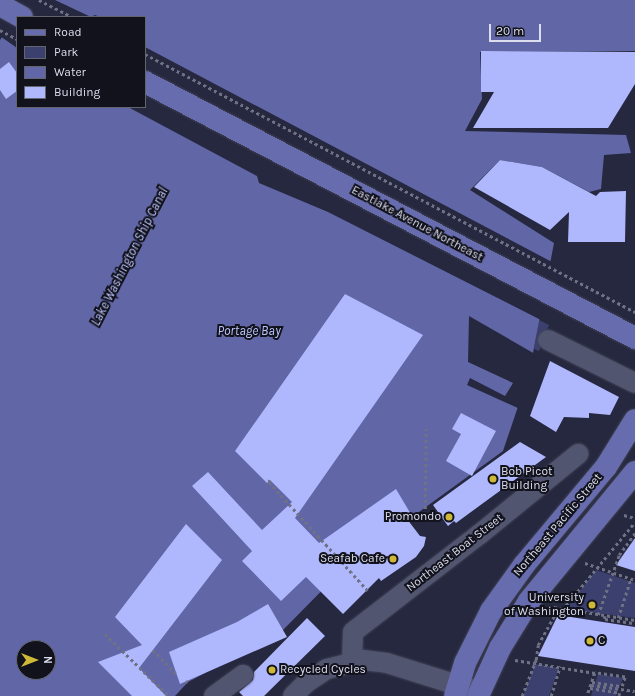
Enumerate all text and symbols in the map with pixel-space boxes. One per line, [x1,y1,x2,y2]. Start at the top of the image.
legend [16,16,146,108]
scale bar [491,16,543,42]
text: 20 m [496,24,524,38]
text: Road [54,25,82,39]
text: Park [54,45,78,59]
text: Water [54,65,86,79]
text: Building [54,85,100,99]
street label: Eastlake Avenue Northeast [349,183,485,265]
water label: Lake Washington Ship Canal [88,185,172,329]
water label: Portage Bay [217,323,281,339]
place label: Bob Picot Building [501,465,552,493]
street label: Northeast Pacific Street [511,471,605,579]
marker: Bob Picot Building [488,474,498,484]
place label: Promondo [385,510,441,524]
street label: Northeast Boat Street [404,511,506,595]
marker: Promondo [444,512,454,522]
place label: Seafab Cafe [320,552,385,566]
marker: Seafab Cafe [388,554,398,564]
place label: University of Washington [504,591,584,619]
marker: University of Washington [587,600,597,610]
place label: C [598,634,605,648]
marker: C [585,636,595,646]
north arrow [16,640,56,680]
text: N [41,656,54,664]
place label: Recycled Cycles [280,663,366,677]
marker: Recycled Cycles [267,665,277,675]

